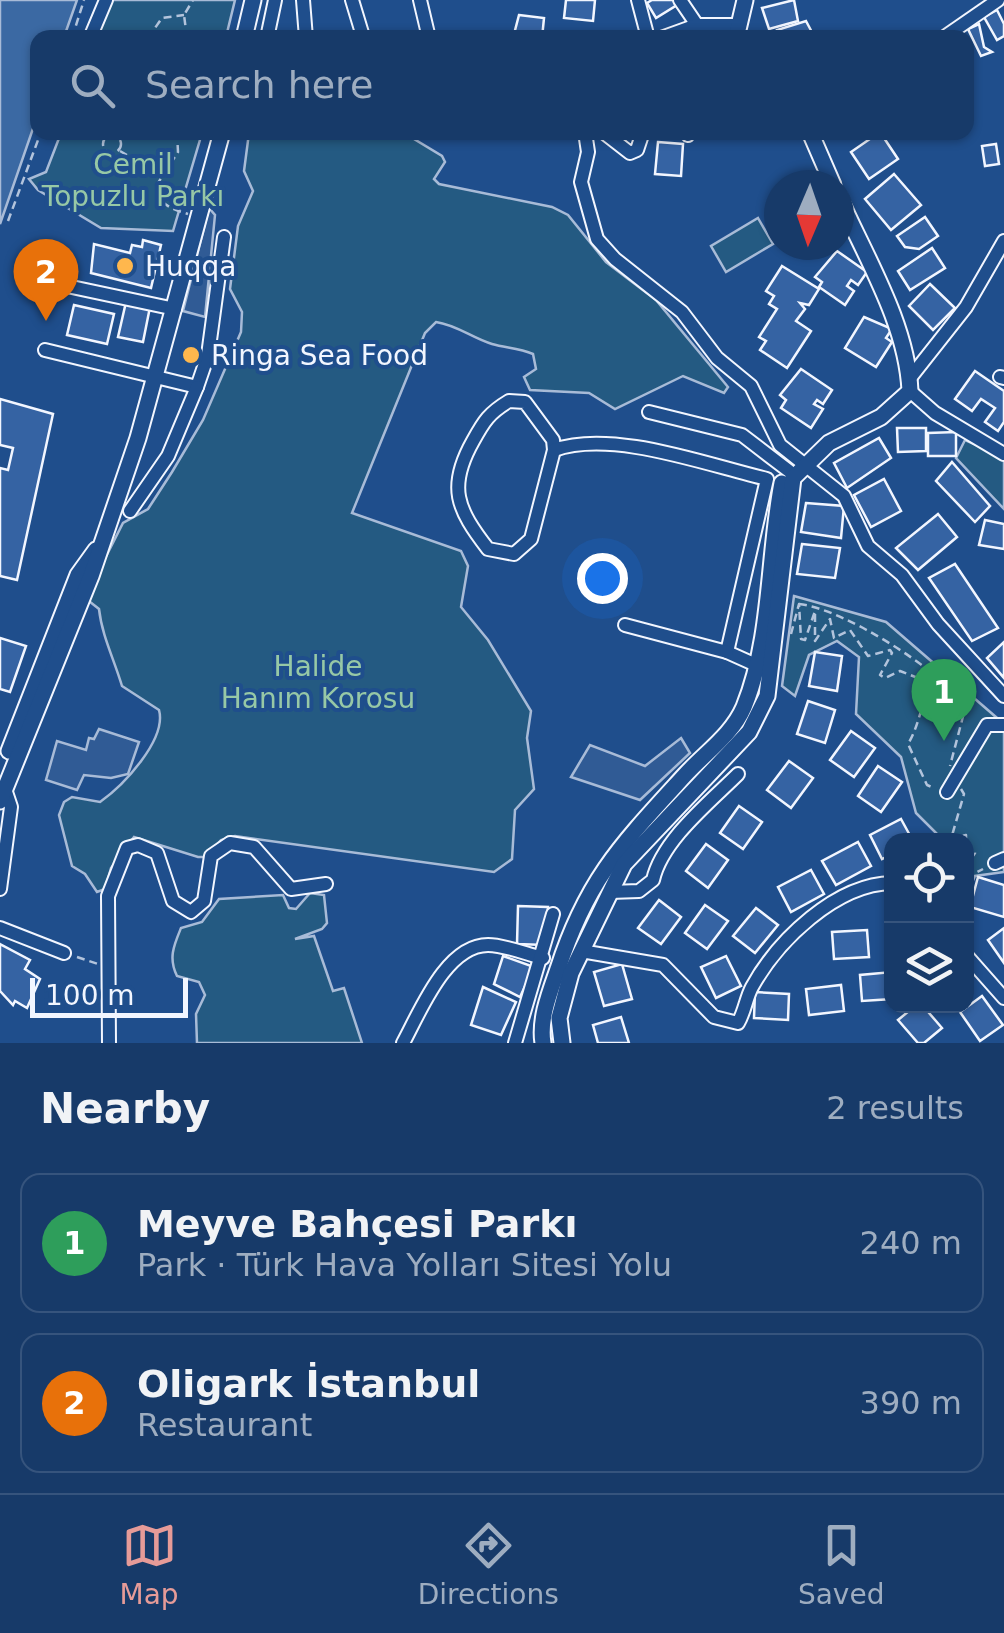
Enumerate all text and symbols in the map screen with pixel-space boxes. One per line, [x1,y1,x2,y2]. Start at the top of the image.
search box [30,30,974,140]
icon: search [65,58,120,113]
text: Search here [145,63,373,107]
park label: Cemil Topuzlu Parkı [41,148,224,213]
north arrow [764,170,854,260]
pin: 2 [13,238,78,321]
place label: Huqqa [145,250,237,283]
marker: Huqqa [114,255,136,277]
place label: Ringa Sea Food [211,339,428,372]
marker: Ringa Sea Food [180,344,202,366]
your location [577,553,628,604]
park label: Halide Hanım Korosu [221,650,415,715]
pin: 1 [912,658,976,741]
map controls [884,833,974,1013]
button: locate [884,833,974,923]
button: layers [884,923,974,1013]
scale bar [30,973,188,1018]
text: 100 m [45,979,135,1012]
text: Nearby [40,1084,210,1133]
text: 2 results [826,1089,964,1127]
text: Meyve Bahçesi Parkı [137,1202,577,1246]
text: 1 [63,1224,86,1262]
text: 240 m [860,1224,962,1262]
text: Park · Türk Hava Yolları Sitesi Yolu [137,1246,672,1284]
text: Oligark İstanbul [137,1362,480,1406]
text: 2 [63,1384,86,1422]
text: 390 m [860,1384,962,1422]
text: Restaurant [137,1406,312,1444]
tab: Map [120,1518,179,1611]
tab: Directions [418,1518,559,1611]
tab: Saved [798,1518,884,1611]

